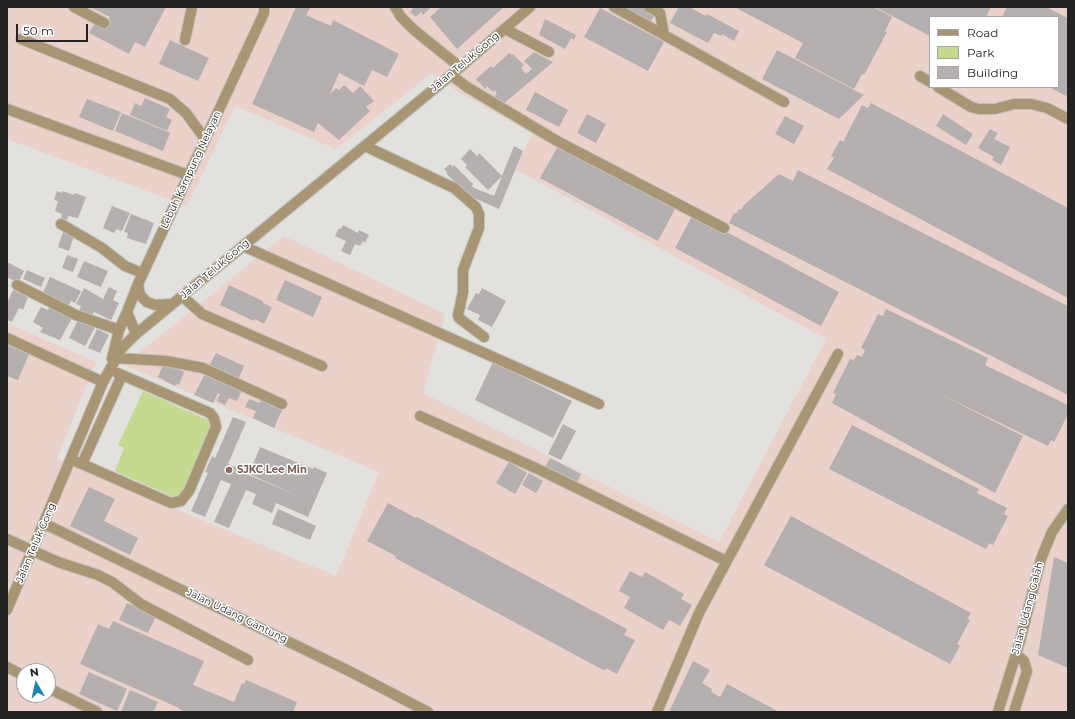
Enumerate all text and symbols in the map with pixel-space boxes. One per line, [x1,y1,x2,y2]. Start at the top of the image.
scale bar [18,16,90,42]
legend [929,16,1059,88]
text: 50 m [23,23,54,38]
text: Road [967,25,998,40]
street label: Jalan Teluk Gong [428,30,502,94]
text: Park [967,45,994,60]
text: Building [967,65,1018,80]
street label: Lebuh Kampung Nelayan [158,109,224,231]
street label: Jalan Teluk Gong [178,237,252,301]
place label: SJKC Lee Min [237,464,307,476]
marker: SJKC Lee Min [224,465,234,475]
street label: Jalan Teluk Gong [14,501,58,585]
street label: Jalan Udang Galah [1010,561,1046,655]
street label: Jalan Udang Gantung [185,586,289,646]
north arrow [16,663,56,703]
text: N [29,665,40,680]

